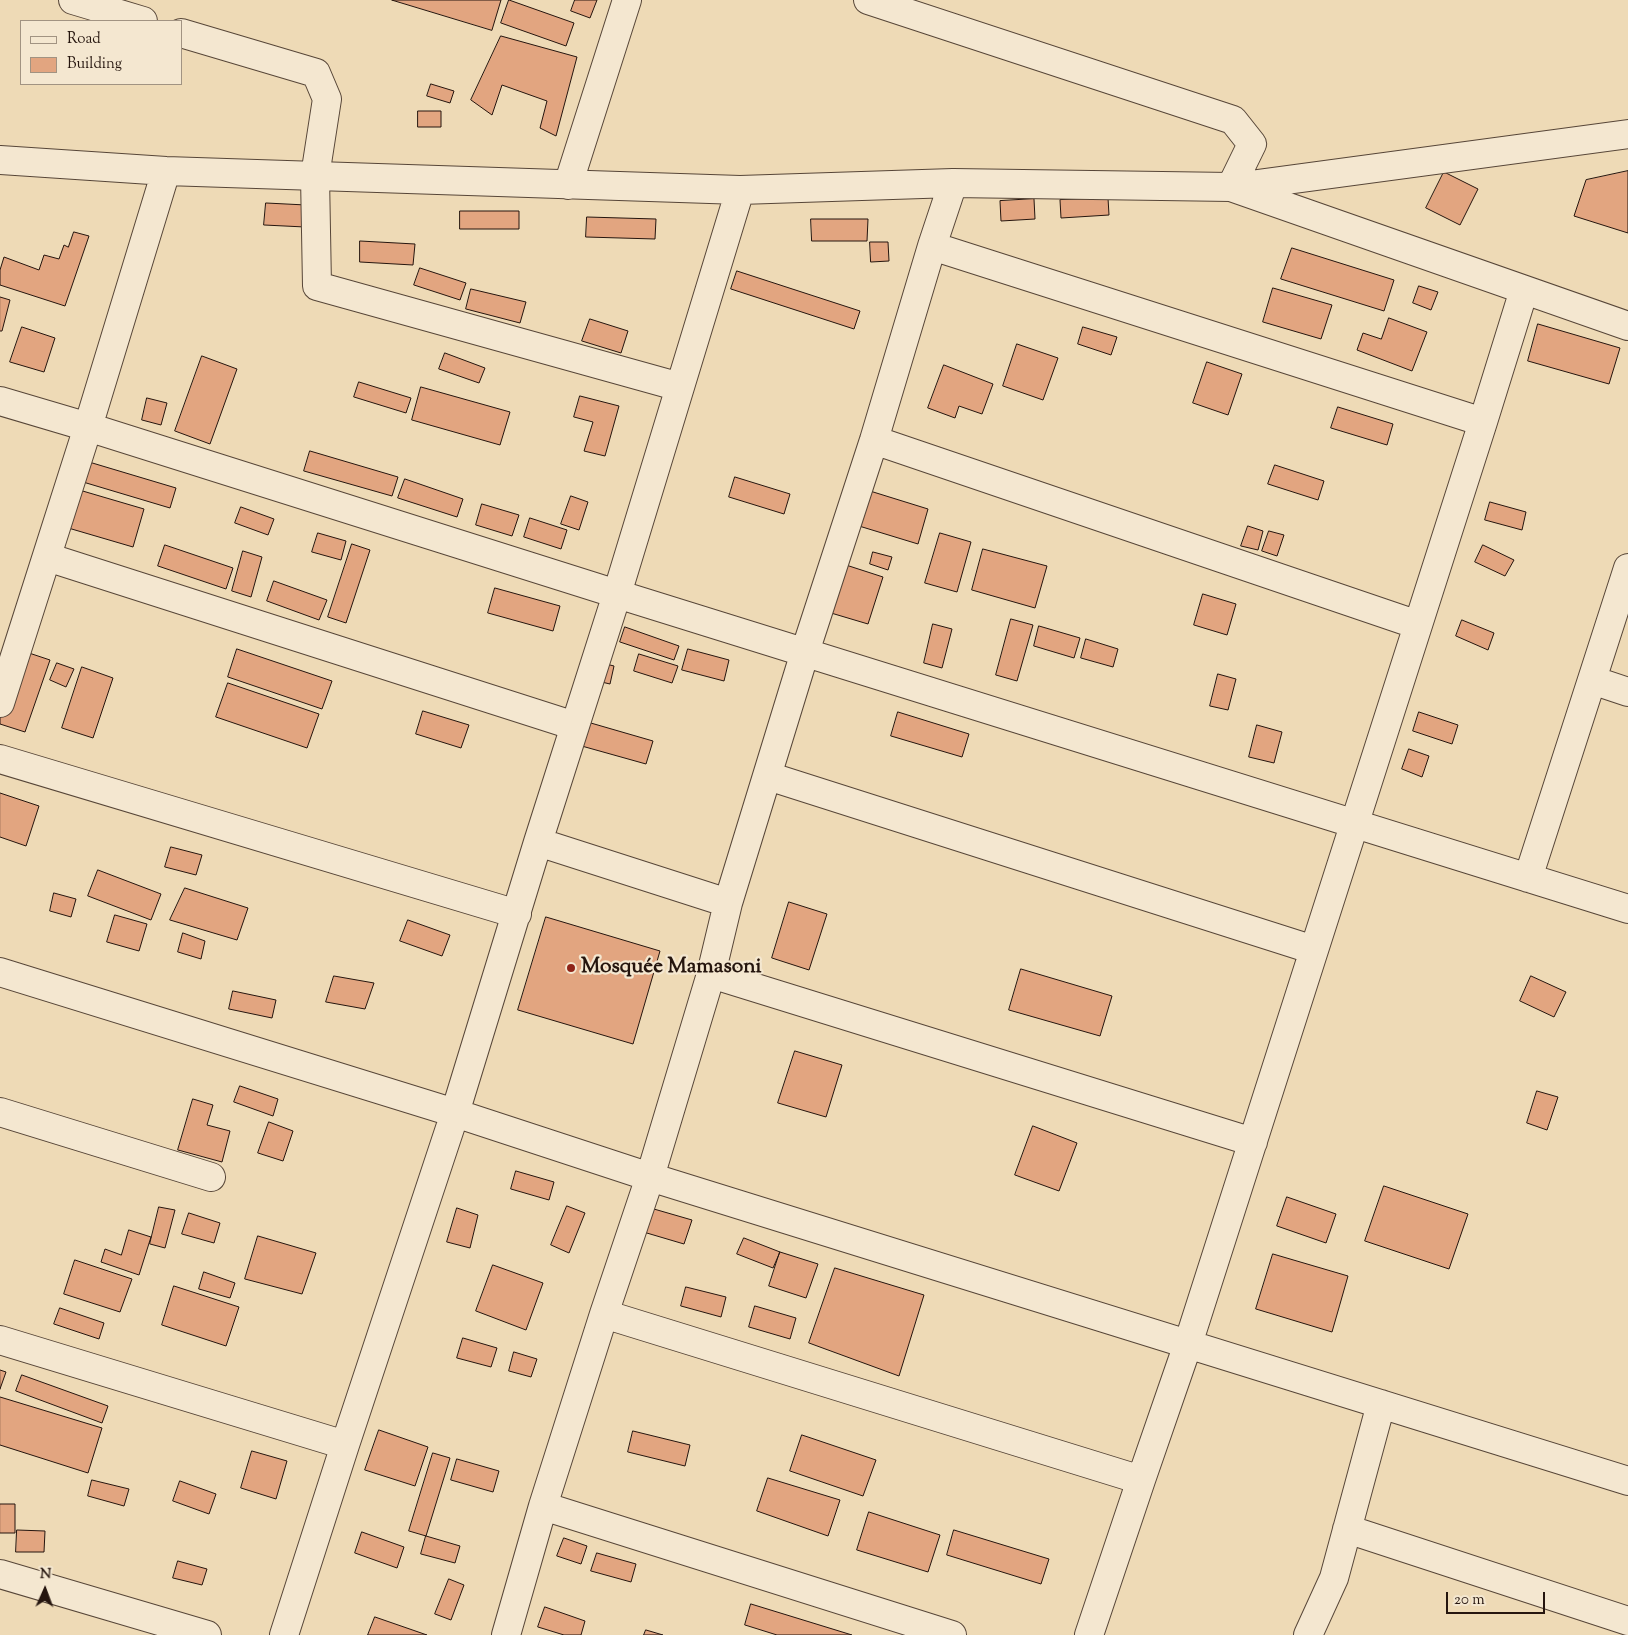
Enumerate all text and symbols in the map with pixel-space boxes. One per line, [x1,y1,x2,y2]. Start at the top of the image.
legend [20,20,182,85]
text: Road [67,29,101,50]
text: Building [67,54,122,75]
place label: Mosquée Mamasoni [581,955,762,981]
marker: Mosquée Mamasoni [565,962,577,974]
north arrow [20,1565,70,1615]
text: N [40,1565,51,1585]
scale bar [1448,1582,1547,1614]
text: 20 m [1454,1590,1485,1611]

